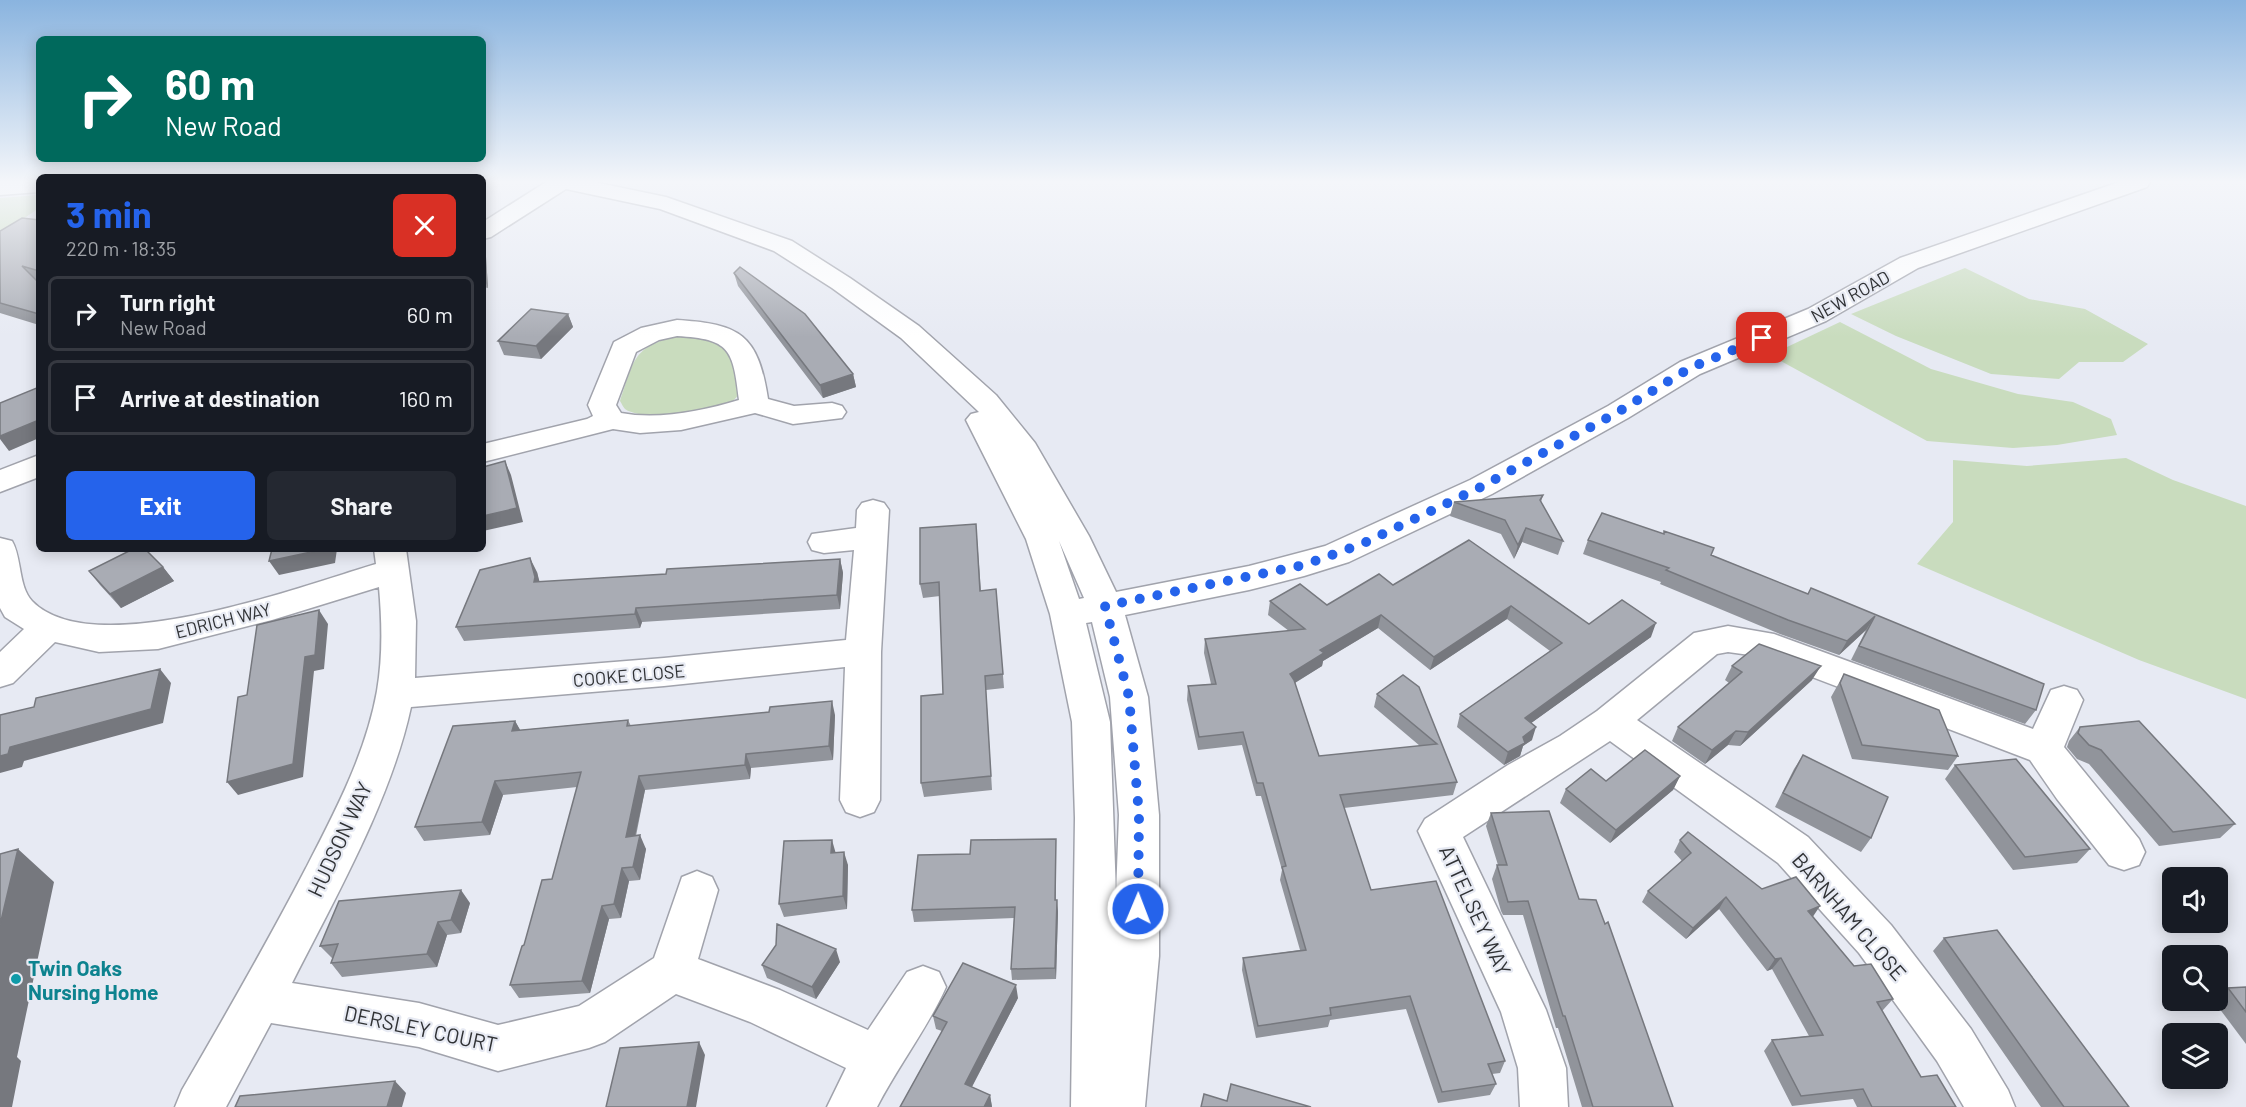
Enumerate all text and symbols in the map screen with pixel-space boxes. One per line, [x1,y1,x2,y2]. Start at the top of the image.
text: 60 m [165,58,255,108]
icon: right [66,60,144,138]
text: New Road [165,109,282,141]
text: 3 min [66,192,152,235]
button: close [393,194,456,257]
text: 220 m · 18:35 [66,236,176,260]
street label: NEW ROAD [1807,265,1893,327]
text: Turn right [120,289,215,315]
icon: right [69,297,102,330]
text: 60 m [407,301,453,327]
pin [1736,312,1787,363]
text: New Road [120,315,207,339]
icon: arrive [1745,321,1778,354]
icon: arrive [69,381,102,414]
text: Arrive at destination [120,385,319,411]
text: 160 m [399,385,453,411]
button: Exit [66,471,255,540]
button: Share [267,471,456,540]
street label: EDRICH WAY [173,597,273,643]
street label: COOKE CLOSE [572,659,686,691]
street label: HUDSON WAY [302,778,376,900]
street label: ATTELSEY WAY [1435,841,1517,979]
street label: BARNHAM CLOSE [1788,847,1912,985]
map controls [2162,867,2228,1089]
button: sound [2162,867,2228,933]
position arrow [1106,877,1170,941]
button: search [2162,945,2228,1011]
place label: Twin Oaks Nursing Home [28,955,158,1004]
marker: Twin Oaks Nursing Home [9,972,23,986]
street label: DERSLEY COURT [342,1000,500,1056]
button: layers [2162,1023,2228,1089]

